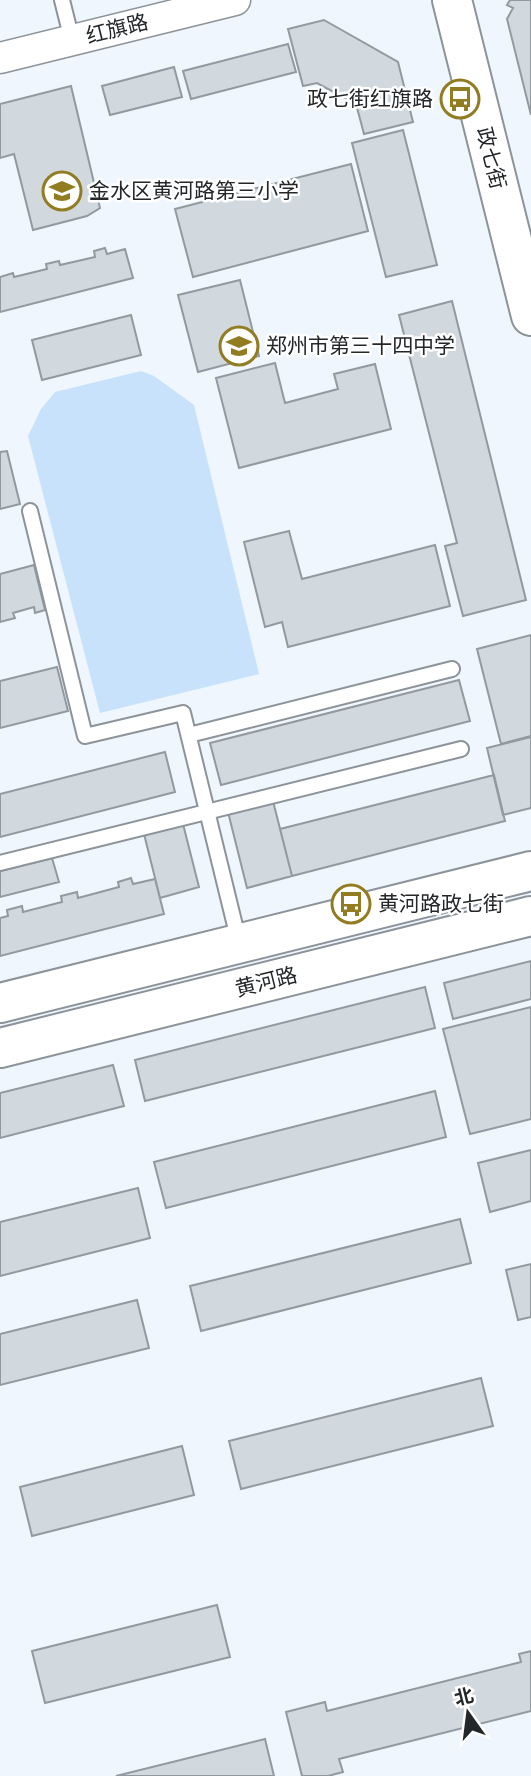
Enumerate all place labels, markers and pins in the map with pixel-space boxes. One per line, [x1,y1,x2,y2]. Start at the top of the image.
bus stop icon: 政七街红旗路 [439,78,481,120]
place label: 政七街红旗路 [307,86,433,111]
school or university icon: 金水区黄河路第三小学 [41,170,83,212]
place label: 金水区黄河路第三小学 [89,178,299,203]
school or university icon: 郑州市第三十四中学 [218,325,260,367]
place label: 郑州市第三十四中学 [266,333,455,358]
bus stop icon: 黄河路政七街 [330,883,372,925]
place label: 黄河路政七街 [378,891,504,916]

